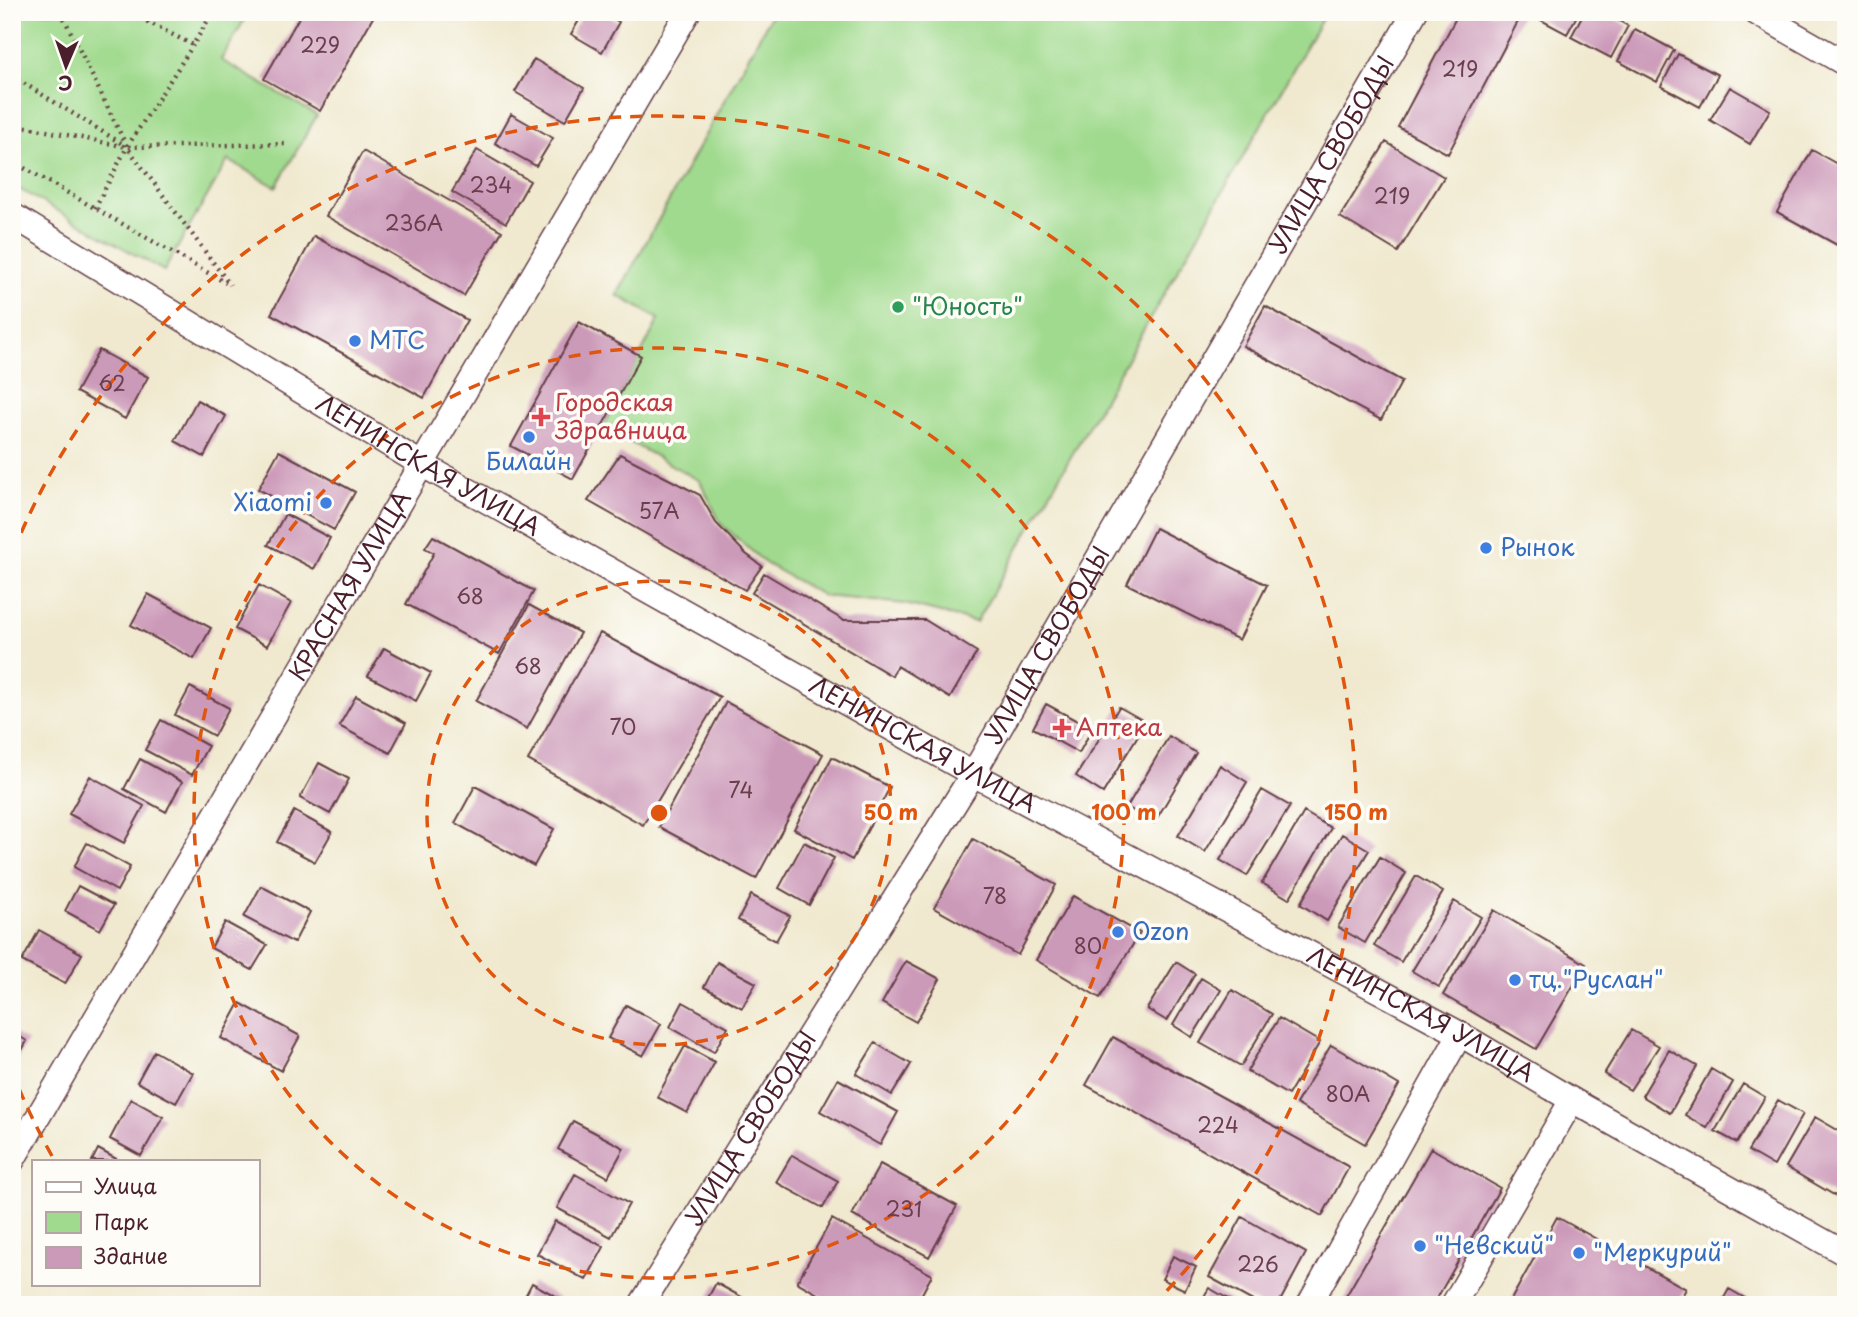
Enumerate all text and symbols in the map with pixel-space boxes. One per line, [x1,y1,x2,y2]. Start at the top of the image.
house number: 229 [300,28,340,60]
north arrow [32,32,102,102]
street label: УЛИЦА СВОБОДЫ [1259,48,1402,259]
house number: 219 [1442,52,1478,84]
text: С [58,70,73,98]
house number: 234 [470,168,512,200]
house number: 219 [1374,179,1410,211]
house number: 236А [385,206,443,238]
place label: "Юность" [912,287,1023,323]
marker: "Юность" [890,299,906,315]
place label: МТС [369,321,425,357]
marker: МТС [347,333,363,349]
house number: 62 [98,366,126,398]
place label: Городская Здравница [554,383,687,447]
street label: ЛЕНИНСКАЯ УЛИЦА [310,384,548,544]
marker: Городская Здравница [533,409,549,425]
marker: Билайн [521,429,537,445]
place label: Билайн [486,442,572,478]
place label: Xiaomi [233,483,312,519]
street label: КРАСНАЯ УЛИЦА [278,483,419,687]
house number: 57А [638,494,680,526]
marker: Xiaomi [318,495,334,511]
place label: Рынок [1500,528,1575,564]
street label: УЛИЦА СВОБОДЫ [974,539,1118,750]
marker: Рынок [1478,540,1494,556]
house number: 68 [456,579,484,611]
house number: 68 [514,649,542,681]
street label: ЛЕНИНСКАЯ УЛИЦА [804,666,1044,821]
place label: Аптека [1076,708,1162,744]
house number: 70 [610,710,636,742]
marker: Аптека [1054,720,1070,736]
house number: 74 [729,773,753,805]
text: 50 m [864,795,918,827]
text: 100 m [1091,795,1157,827]
text: 150 m [1324,795,1388,827]
centre of rings [647,801,671,825]
house number: 78 [983,879,1007,911]
place label: Ozon [1132,912,1189,948]
marker: Ozon [1110,924,1126,940]
house number: 80 [1074,929,1102,961]
street label: ЛЕНИНСКАЯ УЛИЦА [1301,936,1542,1090]
place label: тц."Руслан" [1529,960,1664,996]
marker: тц."Руслан" [1507,972,1523,988]
street label: УЛИЦА СВОБОДЫ [675,1023,824,1232]
house number: 80А [1326,1077,1370,1109]
house number: 224 [1197,1108,1239,1140]
legend [32,1160,259,1286]
text: Улица [94,1169,157,1201]
house number: 231 [886,1192,922,1224]
text: Парк [94,1205,149,1237]
place label: "Невский" [1434,1226,1554,1262]
place label: "Меркурий" [1593,1233,1732,1269]
marker: "Невский" [1412,1238,1428,1254]
text: Здание [94,1239,168,1271]
marker: "Меркурий" [1571,1245,1587,1261]
house number: 226 [1237,1247,1279,1279]

